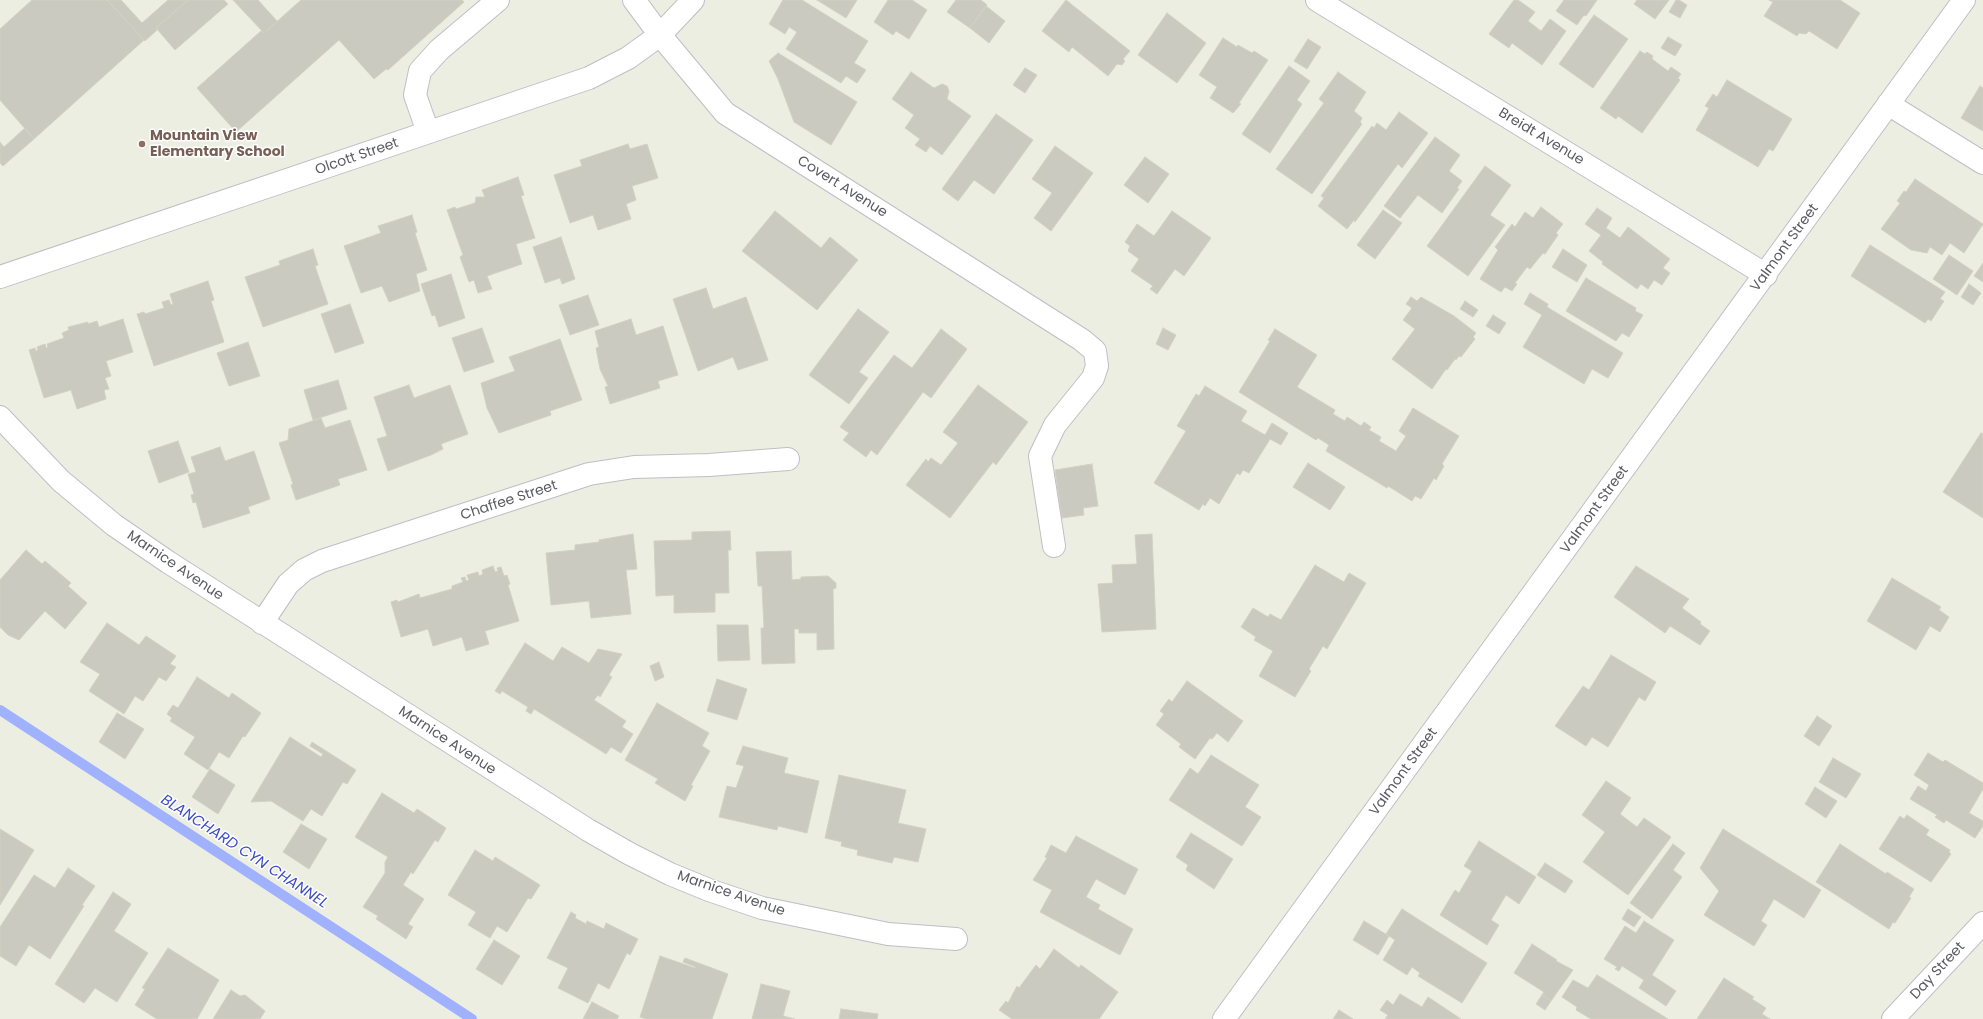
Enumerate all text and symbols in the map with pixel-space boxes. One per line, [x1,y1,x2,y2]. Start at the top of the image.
street label: Breidt Avenue [1495,105,1587,169]
place label: Mountain View Elementary School [150,128,285,160]
street label: Olcott Street [313,135,401,179]
marker: Mountain View Elementary School [137,139,147,149]
street label: Covert Avenue [794,153,890,221]
street label: Valmont Street [1747,201,1823,295]
street label: Valmont Street [1557,463,1633,557]
street label: Chaffee Street [459,477,559,525]
street label: Marnice Avenue [124,528,226,604]
street label: Marnice Avenue [395,703,499,779]
street label: Valmont Street [1366,725,1442,819]
water label: BLANCHARD CYN CHANNEL [157,791,331,913]
street label: Marnice Avenue [675,868,787,920]
street label: Day Street [1907,939,1969,1003]

